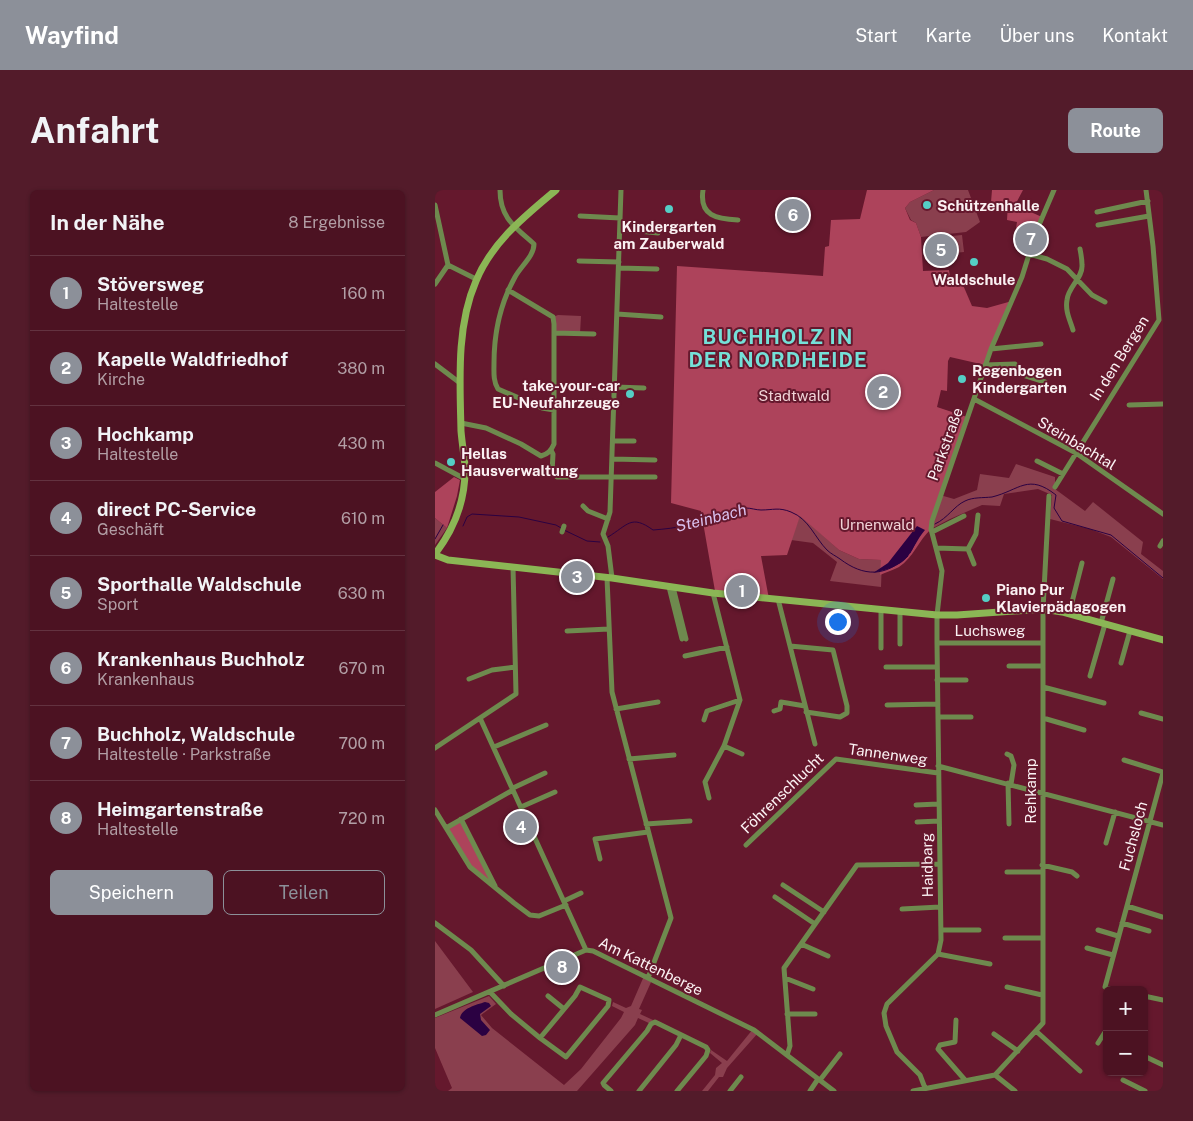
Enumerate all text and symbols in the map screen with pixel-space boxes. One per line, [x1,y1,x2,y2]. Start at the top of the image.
text: Wayfind [25,21,119,49]
text: Start [855,25,898,46]
text: Karte [926,25,971,46]
text: Über uns [999,25,1074,46]
text: Kontakt [1102,25,1168,46]
button: Route [1068,108,1163,153]
text: Anfahrt [30,110,160,151]
pin: 6 [777,196,809,234]
place label: Schützenhalle [937,197,1040,214]
marker: Schützenhalle [921,199,933,211]
marker: Kindergarten am Zauberwald [663,203,675,215]
text: In der Nähe [50,210,165,235]
text: 8 Ergebnisse [288,213,385,232]
place label: Kindergarten am Zauberwald [614,218,724,252]
pin: 7 [1015,220,1047,258]
pin: 5 [925,231,957,269]
marker: Waldschule [968,256,980,268]
place label: Waldschule [933,271,1015,288]
text: Stöversweg [97,273,204,295]
text: 1 [63,284,69,303]
text: 160 m [341,284,385,303]
text: Haltestelle [97,295,178,314]
street label: In den Bergen [1086,313,1152,403]
district label: BUCHHOLZ IN DER NORDHEIDE [688,325,868,372]
text: Kapelle Waldfriedhof [97,348,288,370]
text: 2 [61,359,71,378]
text: 380 m [337,359,385,378]
place label: Regenbogen Kindergarten [972,362,1067,396]
text: Kirche [97,370,145,389]
pin: 2 [867,373,899,411]
marker: Regenbogen Kindergarten [956,373,968,385]
place label: take-your-car EU-Neufahrzeuge [492,377,620,411]
park label: Stadtwald [758,387,830,404]
marker: take-your-car EU-Neufahrzeuge [624,388,636,400]
street label: Parkstraße [924,405,966,483]
street label: Steinbachtal [1035,413,1119,473]
text: Hochkamp [97,423,194,445]
text: 3 [61,434,71,453]
text: 430 m [337,434,385,453]
text: Haltestelle [97,445,178,464]
place label: Hellas Hausverwaltung [461,445,579,479]
marker: Hellas Hausverwaltung [445,456,457,468]
text: direct PC-Service [97,498,256,520]
water label: Steinbach [673,500,749,536]
text: 4 [61,509,71,528]
text: 610 m [341,509,385,528]
park label: Urnenwald [840,516,914,533]
text: Geschäft [97,520,164,539]
pin: 3 [561,558,593,596]
pin: 1 [726,572,758,610]
text: Sporthalle Waldschule [97,573,302,595]
place label: Piano Pur Klavierpädagogen [996,581,1126,615]
text: 5 [61,584,71,603]
text: 630 m [338,584,385,603]
marker: Piano Pur Klavierpädagogen [980,592,992,604]
text: Sport [97,595,139,614]
your location [825,609,851,635]
street label: Luchsweg [955,622,1025,639]
text: Krankenhaus Buchholz [97,648,304,670]
text: 6 [61,659,71,678]
text: 670 m [339,659,385,678]
text: Krankenhaus [97,670,194,689]
text: Buchholz, Waldschule [97,723,295,745]
text: 7 [61,734,71,753]
text: 700 m [339,734,385,753]
street label: Tannenweg [847,740,929,768]
text: Haltestelle · Parkstraße [97,745,271,764]
street label: Föhrenschlucht [737,749,827,837]
street label: Rehkamp [1022,758,1039,824]
text: Heimgartenstraße [97,798,263,820]
street label: Fuchsloch [1116,799,1150,873]
pin: 4 [505,808,537,846]
text: 8 [61,809,71,828]
text: 720 m [338,809,385,828]
text: Haltestelle [97,820,178,839]
street label: Haidbarg [918,833,936,897]
button: Speichern [50,870,213,915]
button: Teilen [223,870,385,915]
street label: Am Kattenberge [596,933,706,999]
pin: 8 [546,948,578,986]
map controls [1103,986,1148,1076]
button: + [1103,986,1148,1031]
button: − [1103,1031,1148,1076]

